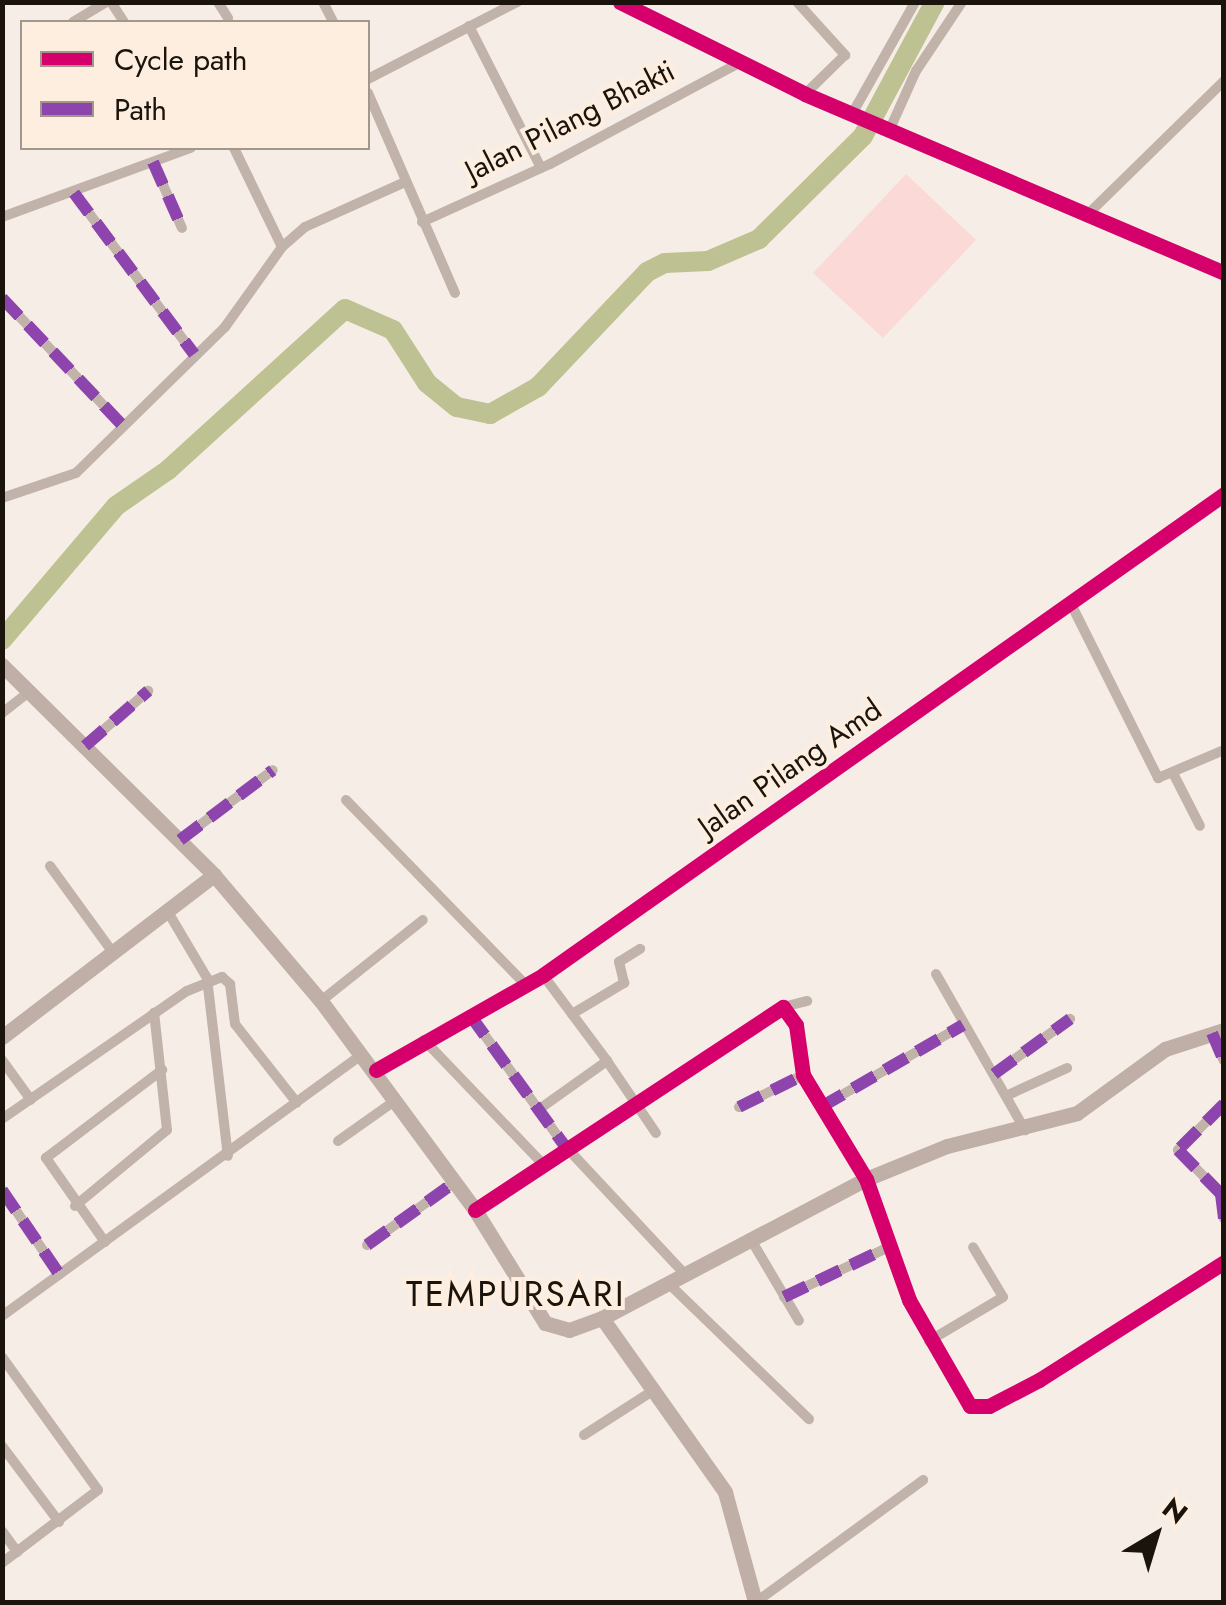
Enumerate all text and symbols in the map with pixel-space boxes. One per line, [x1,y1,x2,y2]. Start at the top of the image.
legend [20,20,370,150]
text: Cycle path [114,38,247,81]
street label: Jalan Pilang Bhakti [459,53,681,189]
text: Path [114,88,167,131]
street label: Jalan Pilang Amd [691,691,889,845]
district label: TEMPURSARI [406,1273,626,1315]
north arrow [1106,1485,1206,1585]
text: N [1153,1488,1196,1534]

